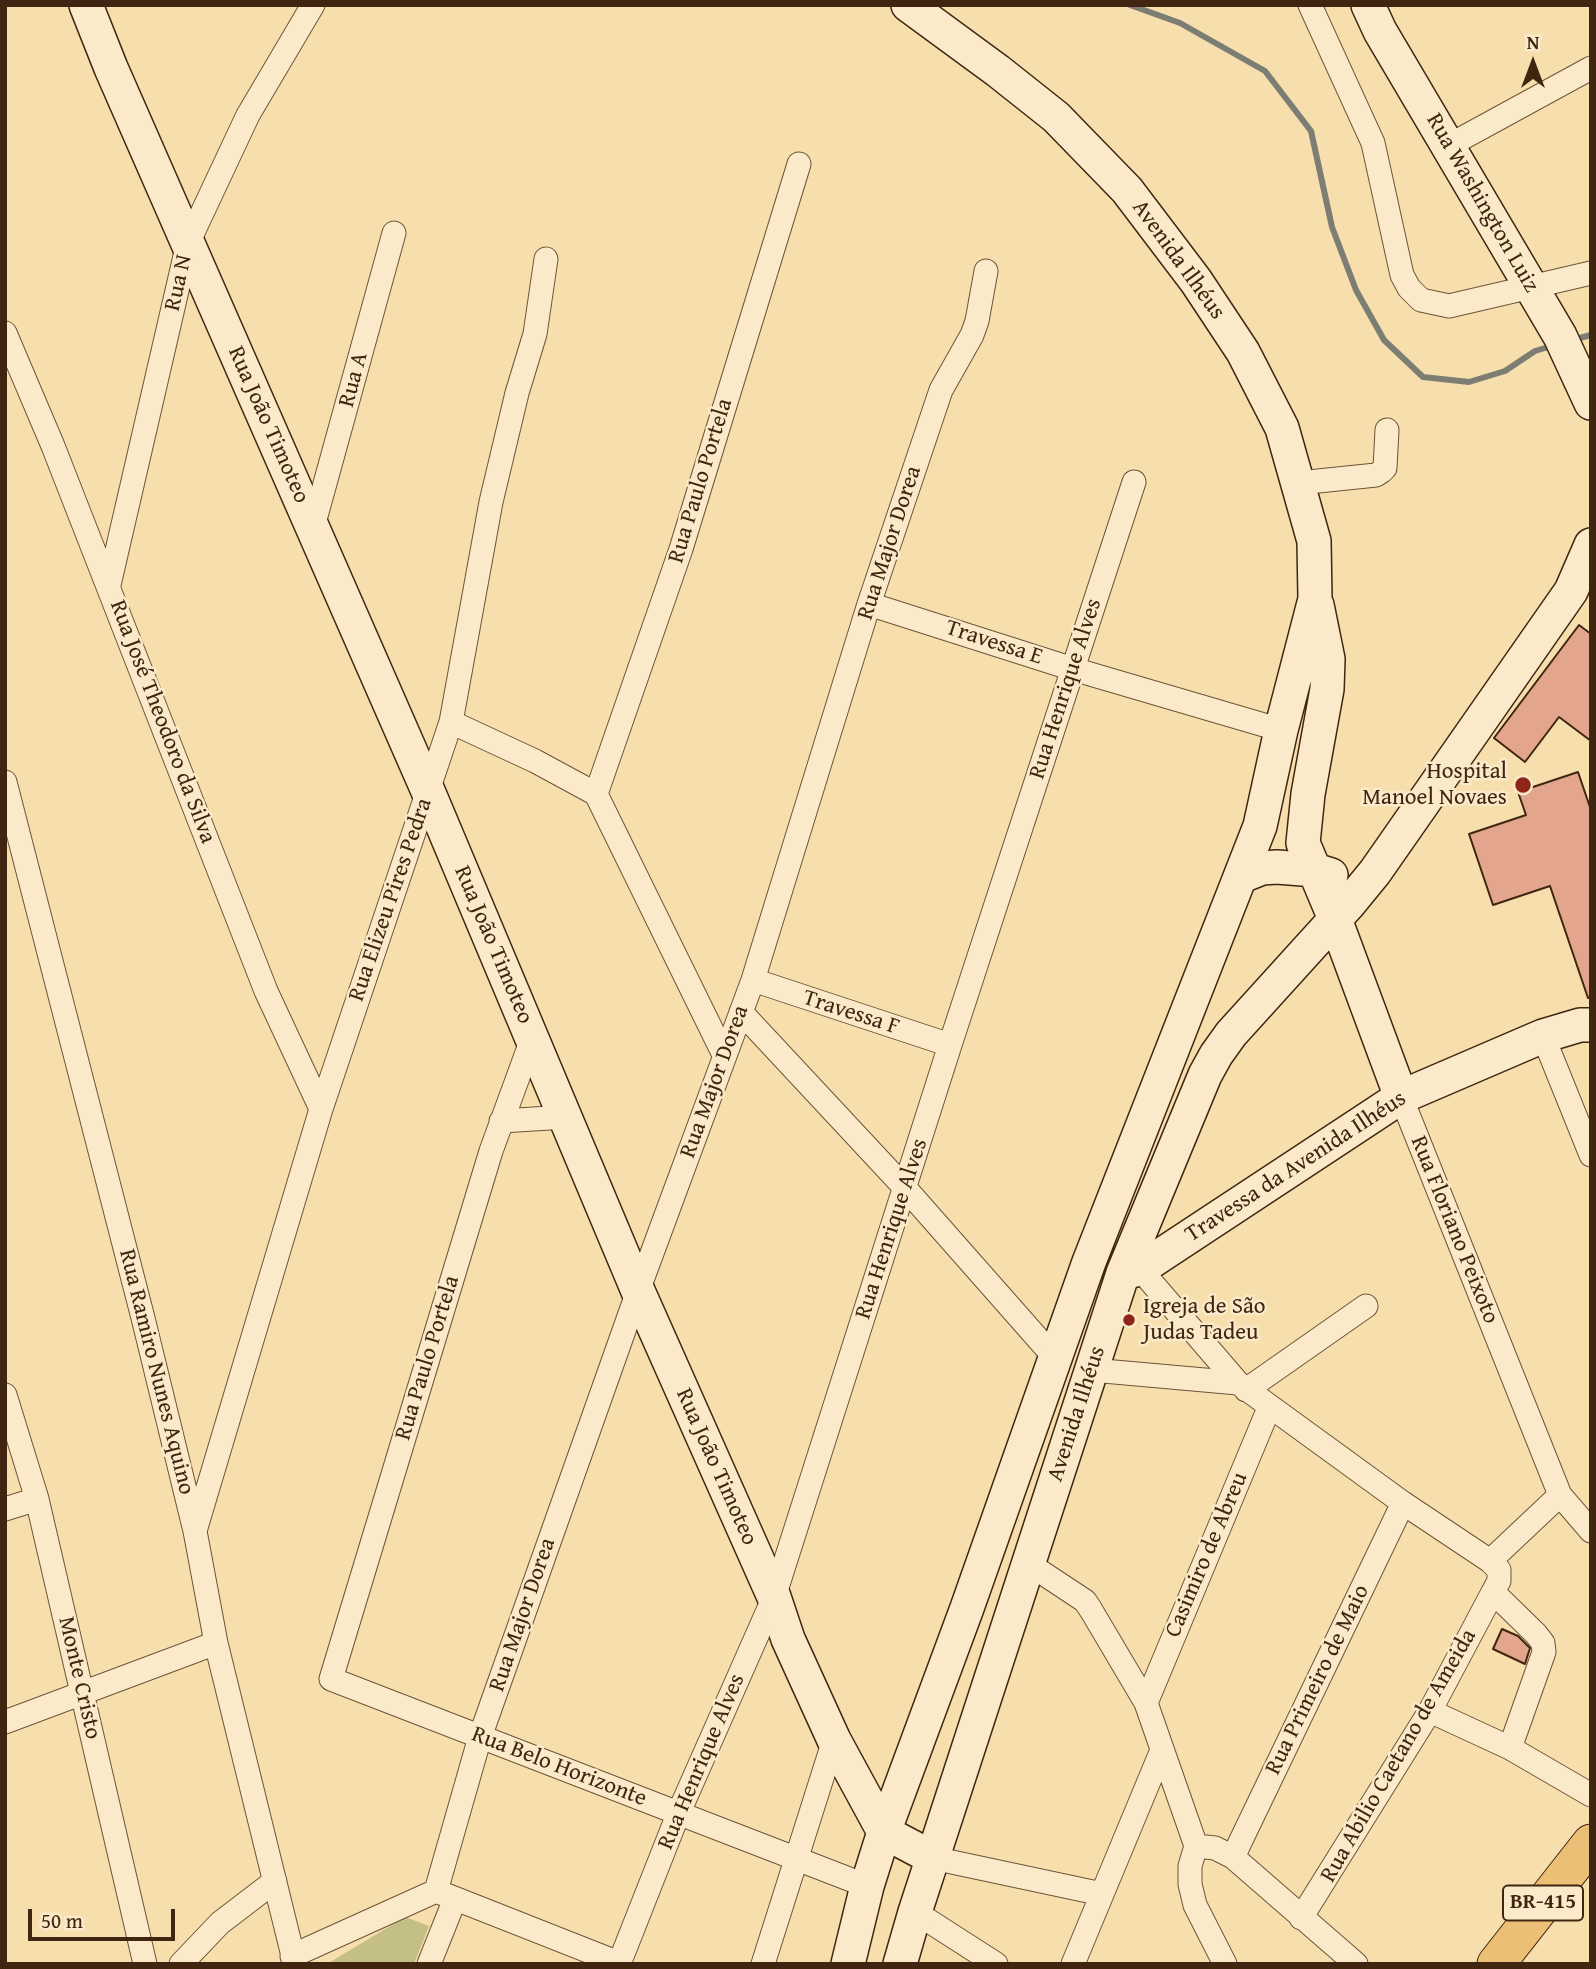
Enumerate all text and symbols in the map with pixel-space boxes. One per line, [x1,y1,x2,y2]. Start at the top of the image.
north arrow [1498,28,1568,98]
text: N [1527,28,1539,56]
street label: Rua Washington Luiz [1420,109,1544,297]
street label: Avenida Ilhéus [1125,195,1231,325]
street label: Rua N [159,252,199,314]
street label: Rua João Timoteo [221,342,315,508]
street label: Rua A [333,350,375,410]
street label: Rua Paulo Portela [663,395,739,567]
street label: Rua Major Dorea [852,463,928,623]
street label: Rua Henrique Alves [1024,595,1108,783]
street label: Rua José Theodoro da Silva [103,597,221,847]
street label: Travessa E [942,614,1046,672]
place label: Hospital Manoel Novaes [1362,758,1507,812]
marker: Hospital Manoel Novaes [1513,775,1533,795]
street label: Rua Elizeu Pires Pedra [343,795,439,1005]
street label: Rua João Timoteo [447,862,539,1028]
street label: Travessa F [799,984,903,1042]
street label: Rua Major Dorea [675,1002,755,1162]
street label: Travessa da Avenida Ilhéus [1180,1085,1412,1249]
street label: Rua Floriano Peixoto [1404,1132,1504,1328]
street label: Rua Henrique Alves [850,1135,934,1323]
street label: Rua Ramiro Nunes Aquino [112,1246,200,1498]
street label: Rua Paulo Portela [390,1272,466,1444]
place label: Igreja de São Judas Tadeu [1143,1293,1266,1347]
marker: Igreja de São Judas Tadeu [1121,1312,1137,1328]
street label: Avenida Ilhéus [1042,1343,1112,1485]
street label: Rua João Timoteo [669,1384,763,1550]
street label: Casimiro de Abreu [1160,1468,1254,1642]
street label: Rua Major Dorea [484,1535,562,1695]
street label: Rua Primeiro de Maio [1260,1581,1376,1779]
street label: Monte Cristo [52,1614,106,1742]
street label: Rua Abilio Caetano de Ameida [1315,1624,1483,1888]
street label: Rua Henrique Alves [653,1670,751,1854]
street label: Rua Belo Horizonte [468,1721,650,1813]
road number: BR-415 [1503,1885,1583,1920]
scale bar [32,1896,178,1940]
text: 50 m [41,1905,83,1936]

